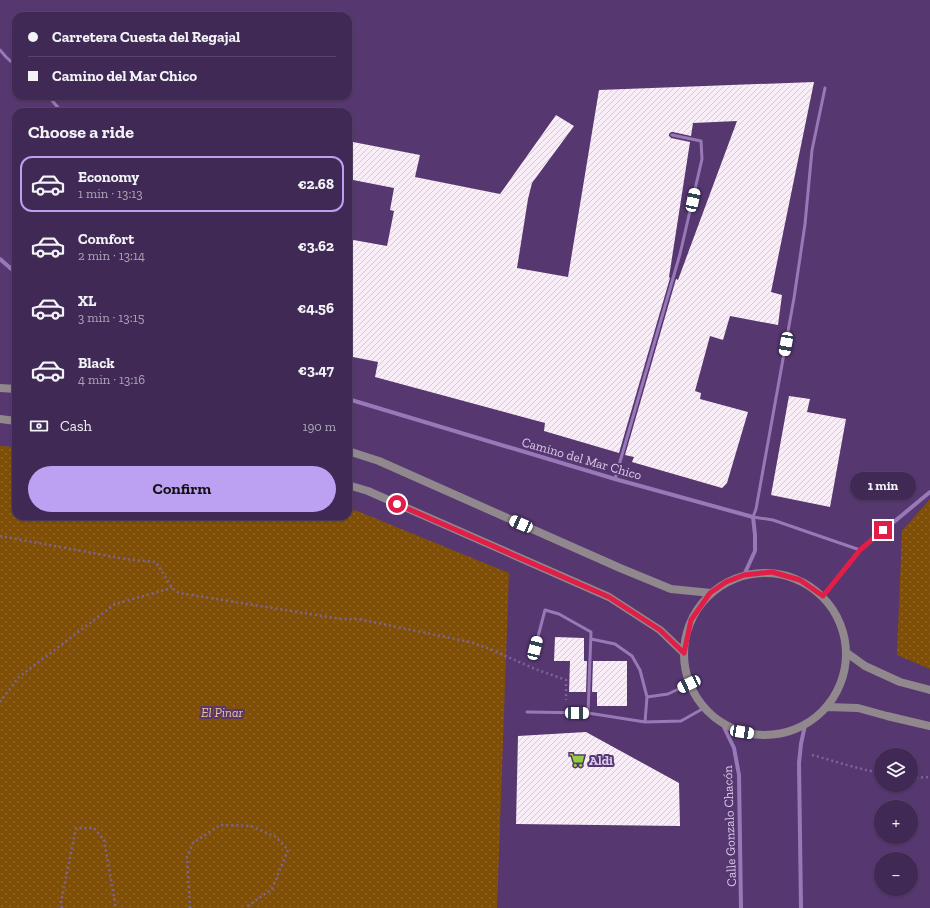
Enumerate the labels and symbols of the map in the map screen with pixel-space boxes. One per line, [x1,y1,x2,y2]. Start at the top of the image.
car [685,187,701,213]
car [778,331,794,357]
street label: Camino del Mar Chico [520,434,644,483]
callout: 1 min [850,472,916,500]
route start [388,495,406,513]
car [508,514,534,534]
route end [874,521,892,539]
car [526,635,544,661]
car [676,673,702,695]
park label: El Pinar [201,705,243,720]
car [565,707,589,719]
car [729,724,755,740]
supermarket icon: Aldi [568,751,586,769]
place label: Aldi [589,753,613,768]
street label: Calle Gonzalo Chacón [720,765,739,887]

